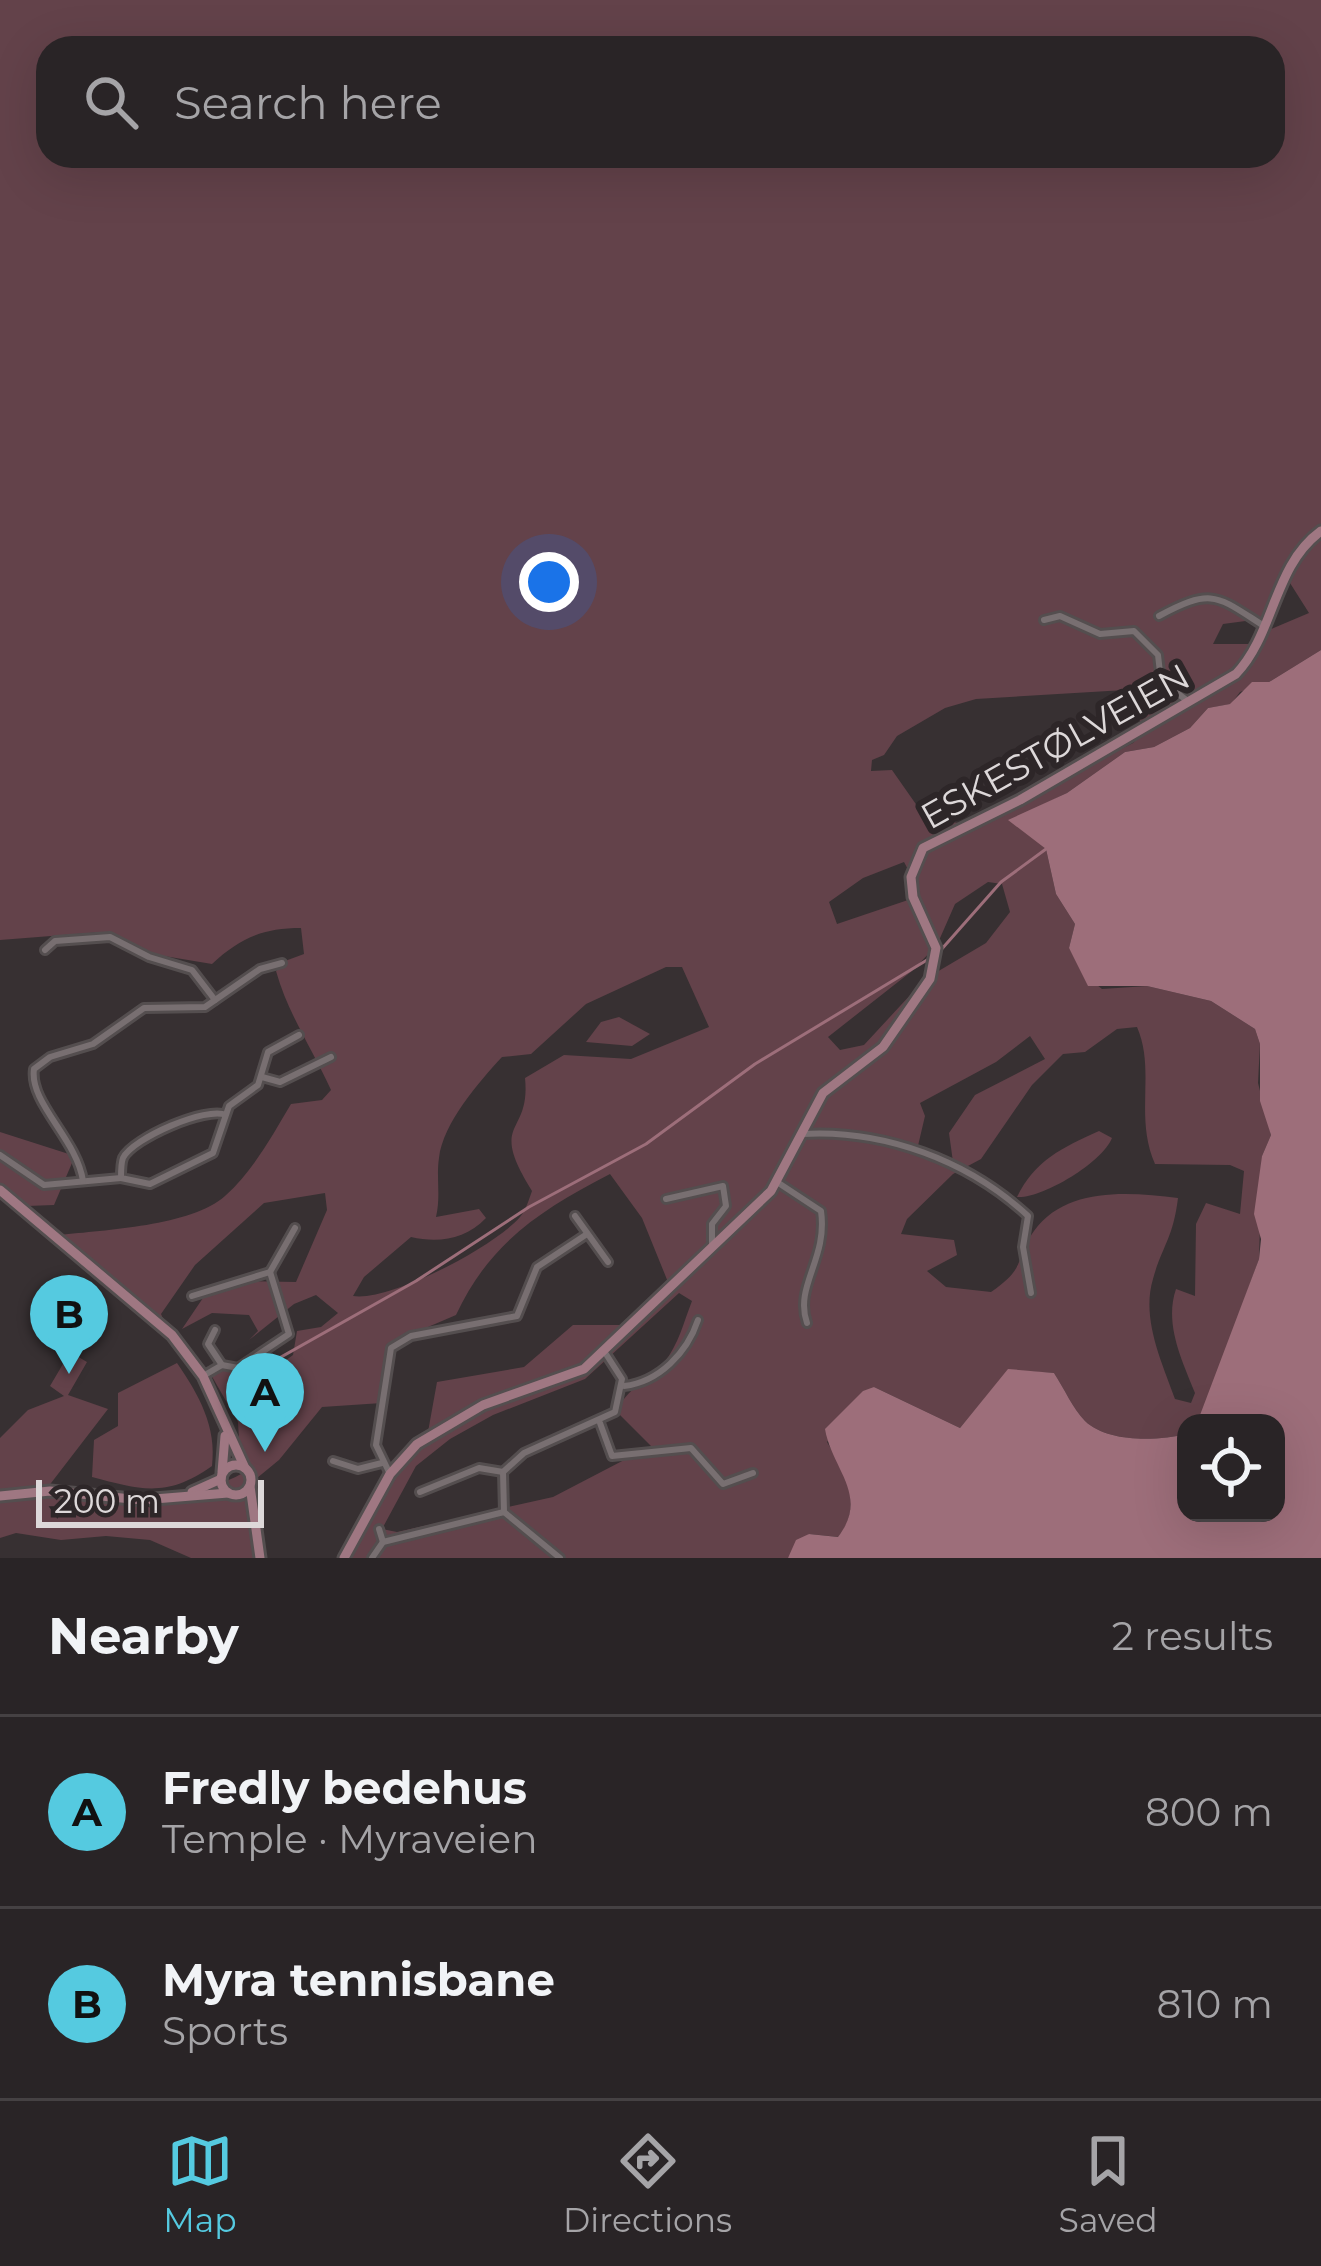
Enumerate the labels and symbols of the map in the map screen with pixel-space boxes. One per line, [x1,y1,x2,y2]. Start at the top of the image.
your location [519,552,579,612]
street label: ESKESTØLVEIEN [913,654,1197,838]
pin: B [30,1275,108,1374]
pin: A [226,1353,304,1452]
scale bar [36,1474,264,1527]

